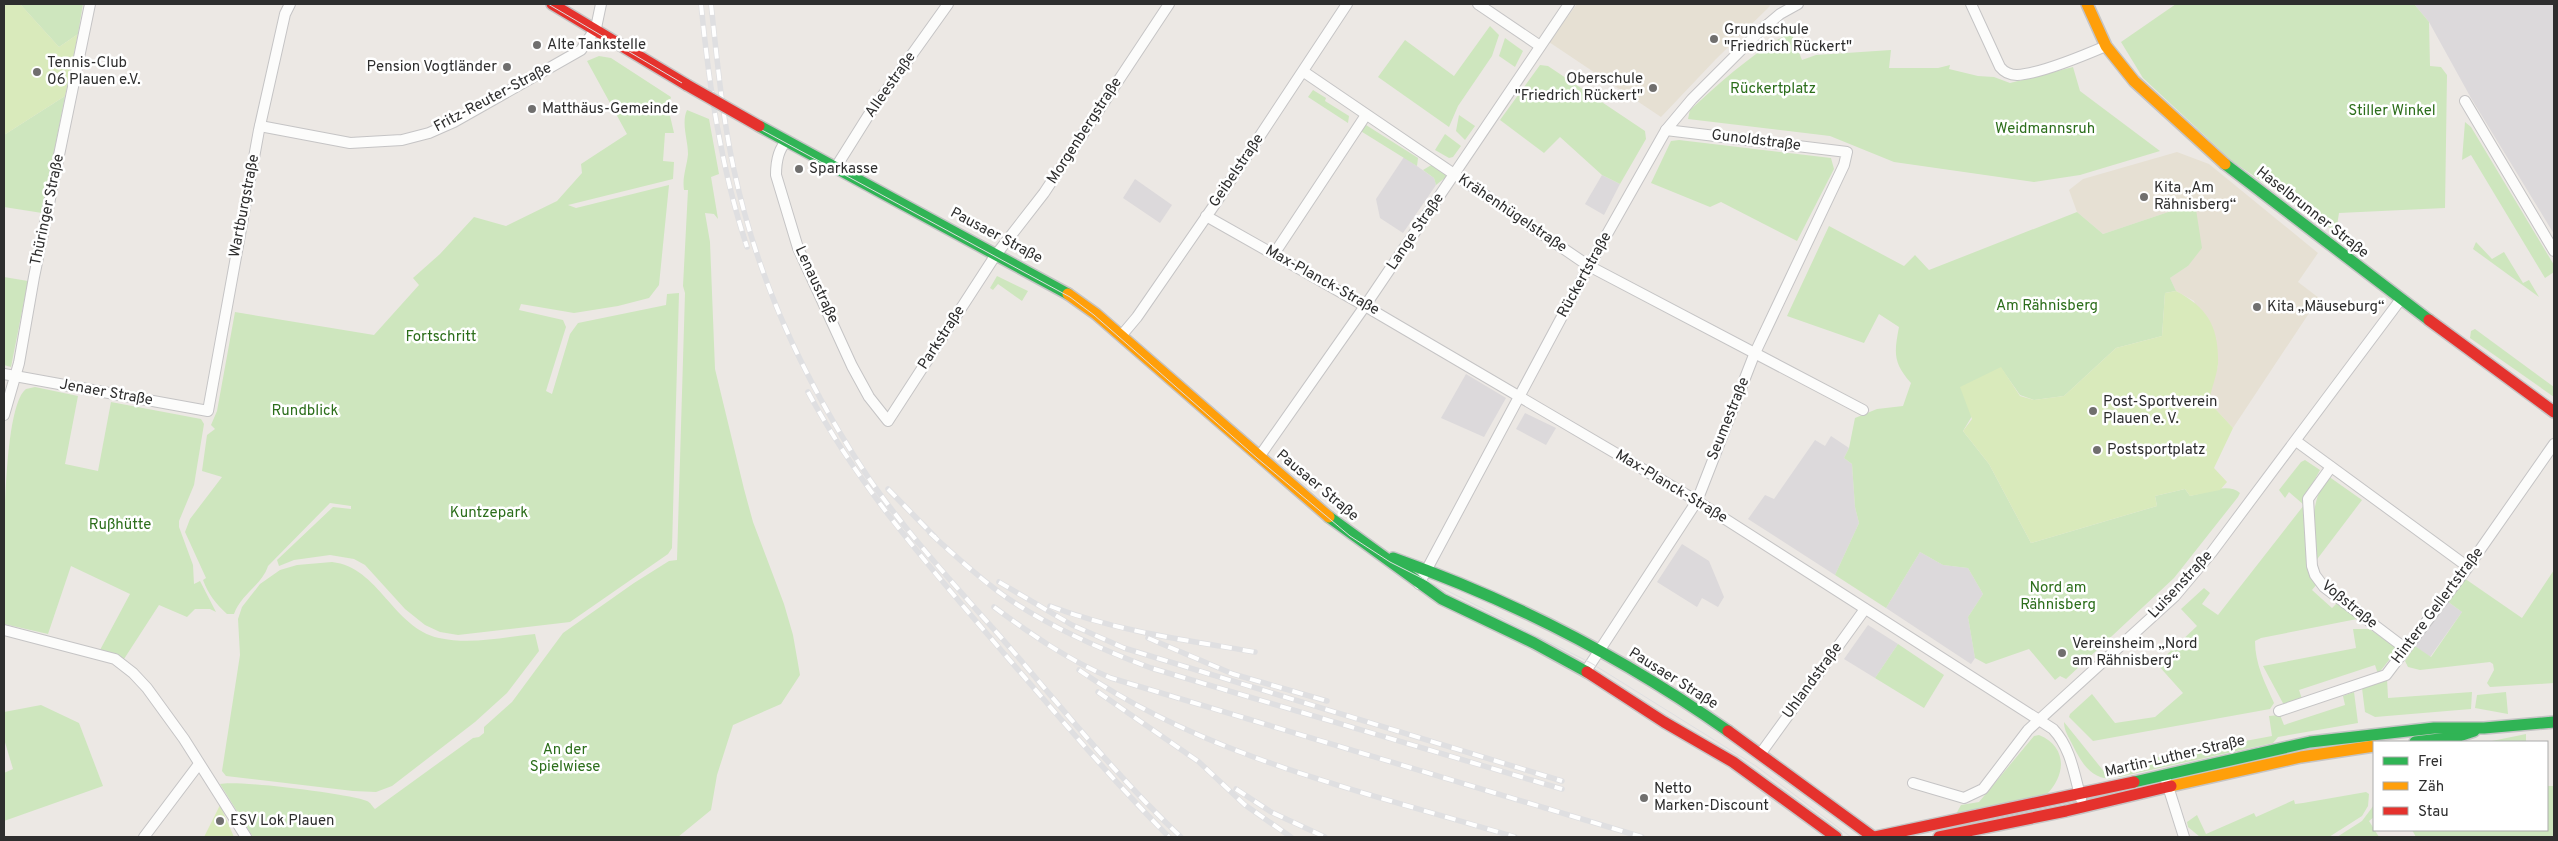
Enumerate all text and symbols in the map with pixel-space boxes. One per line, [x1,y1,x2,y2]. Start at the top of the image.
place label: Grundschule "Friedrich Rückert" [1724,21,1852,57]
marker: Grundschule "Friedrich Rückert" [1708,33,1720,45]
place label: Alte Tankstelle [547,36,646,55]
marker: Alte Tankstelle [531,39,543,51]
street label: Alleestraße [861,48,921,122]
place label: Tennis-Club 06 Plauen e.V. [47,54,141,90]
place label: Pension Vogtländer [367,58,497,77]
street label: Fritz-Reuter-Straße [431,59,555,137]
marker: Pension Vogtländer [501,61,513,73]
marker: Tennis-Club 06 Plauen e.V. [31,66,43,78]
place label: Oberschule "Friedrich Rückert" [1515,70,1643,106]
street label: Morgenbergstraße [1043,74,1127,188]
park label: Rückertplatz [1730,80,1816,99]
marker: Oberschule "Friedrich Rückert" [1647,82,1659,94]
place label: Matthäus-Gemeinde [542,100,678,119]
park label: Stiller Winkel [2348,102,2436,121]
marker: Matthäus-Gemeinde [526,103,538,115]
park label: Weidmannsruh [1995,120,2095,139]
street label: Gunoldstraße [1710,126,1802,156]
street label: Geibelstraße [1205,131,1269,211]
street label: Thüringer Straße [27,153,69,267]
street label: Wartburgstraße [226,153,264,259]
place label: Sparkasse [809,160,878,179]
marker: Sparkasse [793,163,805,175]
street label: Haselbrunner Straße [2252,163,2372,263]
street label: Krähenhügelstraße [1454,170,1570,258]
place label: Kita „Am Rähnisberg“ [2154,179,2236,215]
street label: Lange Straße [1383,190,1449,274]
marker: Kita „Am Rähnisberg“ [2138,191,2150,203]
street label: Pausaer Straße [947,204,1045,268]
street label: Rückertstraße [1554,229,1616,321]
street label: Max-Planck-Straße [1262,242,1382,320]
street label: Lenaustraße [790,243,842,327]
park label: Am Rähnisberg [1996,297,2098,316]
place label: Kita „Mäuseburg“ [2267,298,2384,317]
marker: Kita „Mäuseburg“ [2251,301,2263,313]
street label: Parkstraße [914,302,970,374]
park label: Fortschritt [406,328,476,347]
street label: Jenaer Straße [58,375,154,411]
street label: Seumestraße [1704,375,1754,463]
place label: Post-Sportverein Plauen e. V. [2103,393,2217,429]
park label: Rundblick [271,402,339,421]
marker: Post-Sportverein Plauen e. V. [2087,405,2099,417]
place label: Postsportplatz [2107,441,2206,460]
marker: Postsportplatz [2091,444,2103,456]
street label: Pausaer Straße [1272,446,1362,526]
street label: Max-Planck-Straße [1611,446,1731,528]
park label: Kuntzepark [450,504,528,523]
park label: Rußhütte [89,516,151,535]
street label: Hintere Gellertstraße [2388,544,2488,668]
street label: Luisenstraße [2145,547,2217,623]
street label: Voßstraße [2317,577,2381,633]
park label: Nord am Rähnisberg [2020,579,2096,615]
place label: Vereinsheim „Nord am Rähnisberg“ [2072,635,2198,671]
street label: Uhlandstraße [1779,639,1847,723]
street label: Pausaer Straße [1625,644,1721,714]
marker: Vereinsheim „Nord am Rähnisberg“ [2056,647,2068,659]
street label: Martin-Luther-Straße [2103,732,2247,782]
park label: An der Spielwiese [530,741,600,777]
legend [2373,741,2548,831]
text: Frei [2418,753,2443,772]
text: Zäh [2418,778,2444,797]
place label: Netto Marken-Discount [1654,780,1769,816]
marker: Netto Marken-Discount [1638,792,1650,804]
text: Stau [2418,803,2449,822]
place label: ESV Lok Plauen [230,812,335,831]
marker: ESV Lok Plauen [214,815,226,827]

